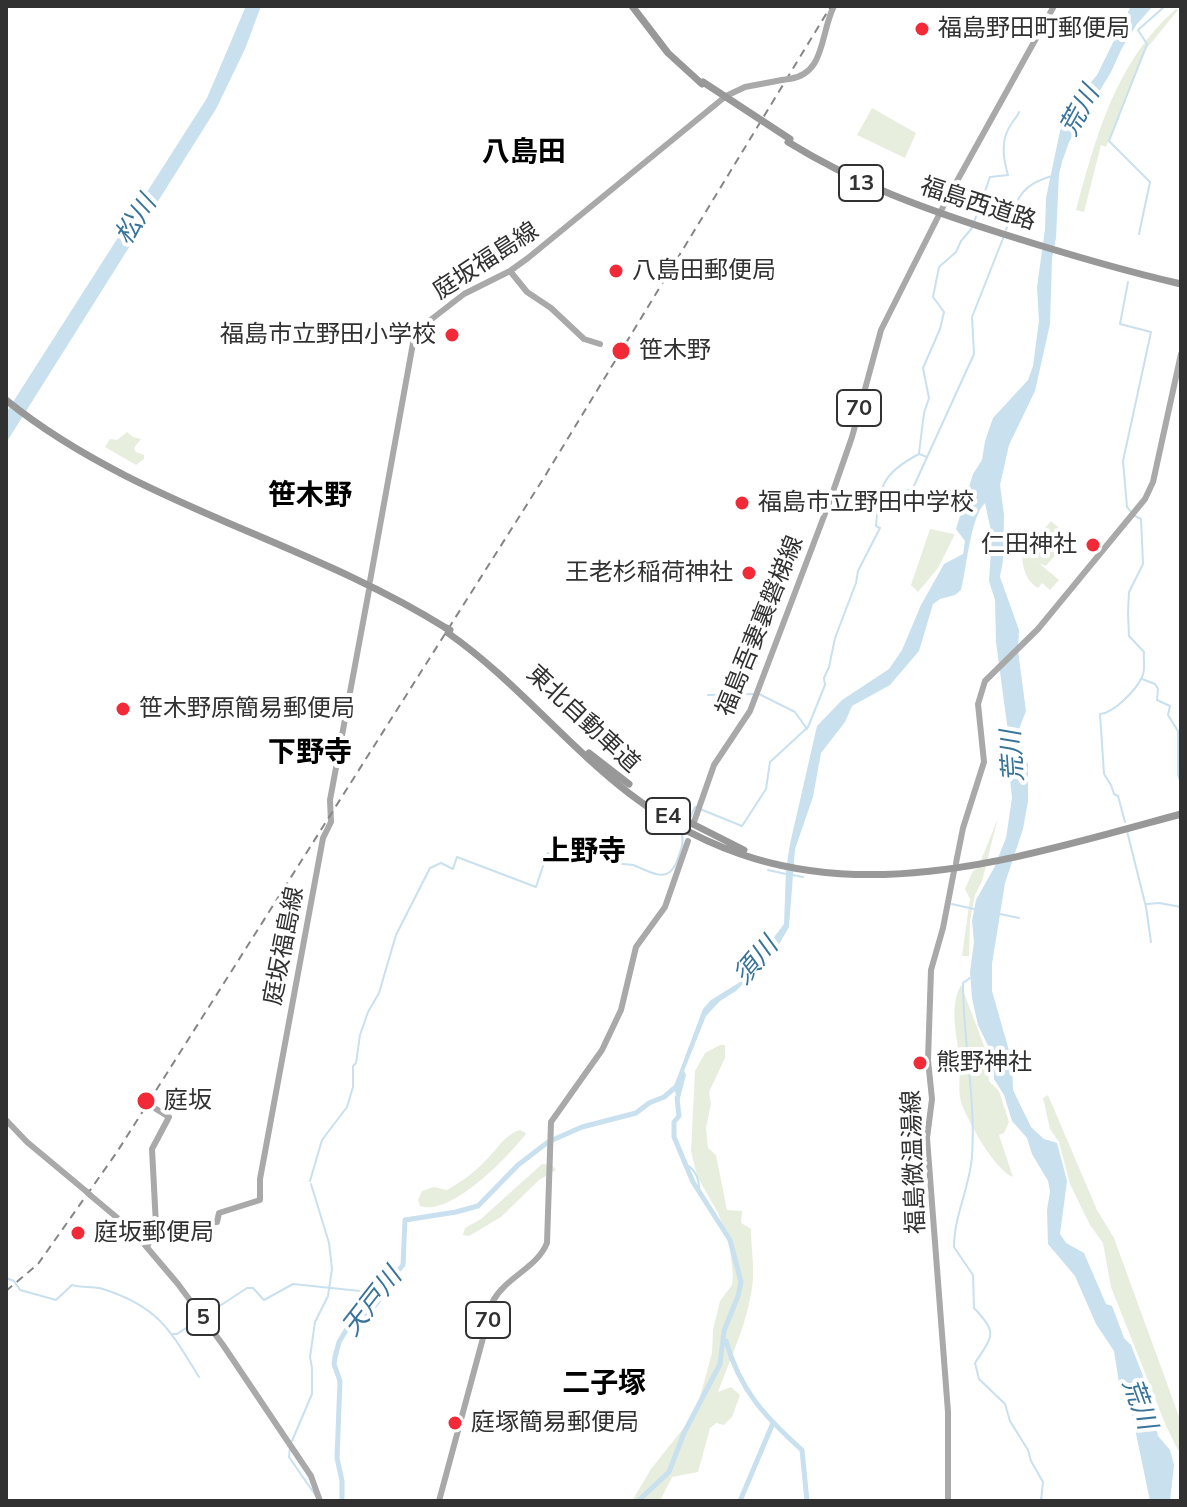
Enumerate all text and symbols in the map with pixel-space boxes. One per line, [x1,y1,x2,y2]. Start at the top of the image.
place label: 福島野田町郵便局 [938,15,1130,43]
marker: 福島野田町郵便局 [913,20,931,38]
water label: 荒川 [1054,81,1106,141]
district label: 八島田 [482,136,566,170]
road number: 13 [839,165,883,201]
street label: 福島西道路 [916,172,1040,236]
water label: 松川 [109,190,163,250]
street label: 庭坂福島線 [428,216,544,306]
place label: 八島田郵便局 [632,257,776,285]
marker: 八島田郵便局 [607,262,625,280]
place label: 福島市立野田小学校 [220,321,436,349]
marker: 福島市立野田小学校 [443,326,461,344]
place label: 笹木野 [639,337,711,365]
marker: 笹木野 [610,340,632,362]
road number: 70 [837,390,881,426]
district label: 笹木野 [268,479,352,513]
place label: 福島市立野田中学校 [758,489,974,517]
marker: 福島市立野田中学校 [733,494,751,512]
place label: 仁田神社 [981,531,1077,559]
street label: 福島吾妻裏磐梯線 [711,532,809,720]
marker: 仁田神社 [1084,536,1102,554]
place label: 王老杉稲荷神社 [565,559,733,587]
marker: 王老杉稲荷神社 [740,564,758,582]
street label: 東北自動車道 [521,659,645,779]
place label: 笹木野原簡易郵便局 [139,695,355,723]
marker: 笹木野原簡易郵便局 [114,700,132,718]
water label: 荒川 [996,729,1030,783]
district label: 下野寺 [268,736,352,770]
road number: E4 [646,798,690,834]
district label: 上野寺 [542,835,626,869]
street label: 庭坂福島線 [258,884,310,1008]
water label: 須川 [727,931,785,991]
place label: 熊野神社 [936,1049,1032,1077]
marker: 熊野神社 [911,1054,929,1072]
place label: 庭坂 [164,1087,212,1115]
marker: 庭坂 [135,1090,157,1112]
street label: 福島微温湯線 [897,1090,931,1234]
place label: 庭坂郵便局 [94,1219,214,1247]
marker: 庭坂郵便局 [69,1224,87,1242]
water label: 天戸川 [336,1262,408,1342]
road number: 5 [187,1299,219,1335]
road number: 70 [466,1302,510,1338]
district label: 二子塚 [562,1367,646,1401]
water label: 荒川 [1115,1374,1163,1434]
place label: 庭塚簡易郵便局 [471,1409,639,1437]
marker: 庭塚簡易郵便局 [446,1414,464,1432]

